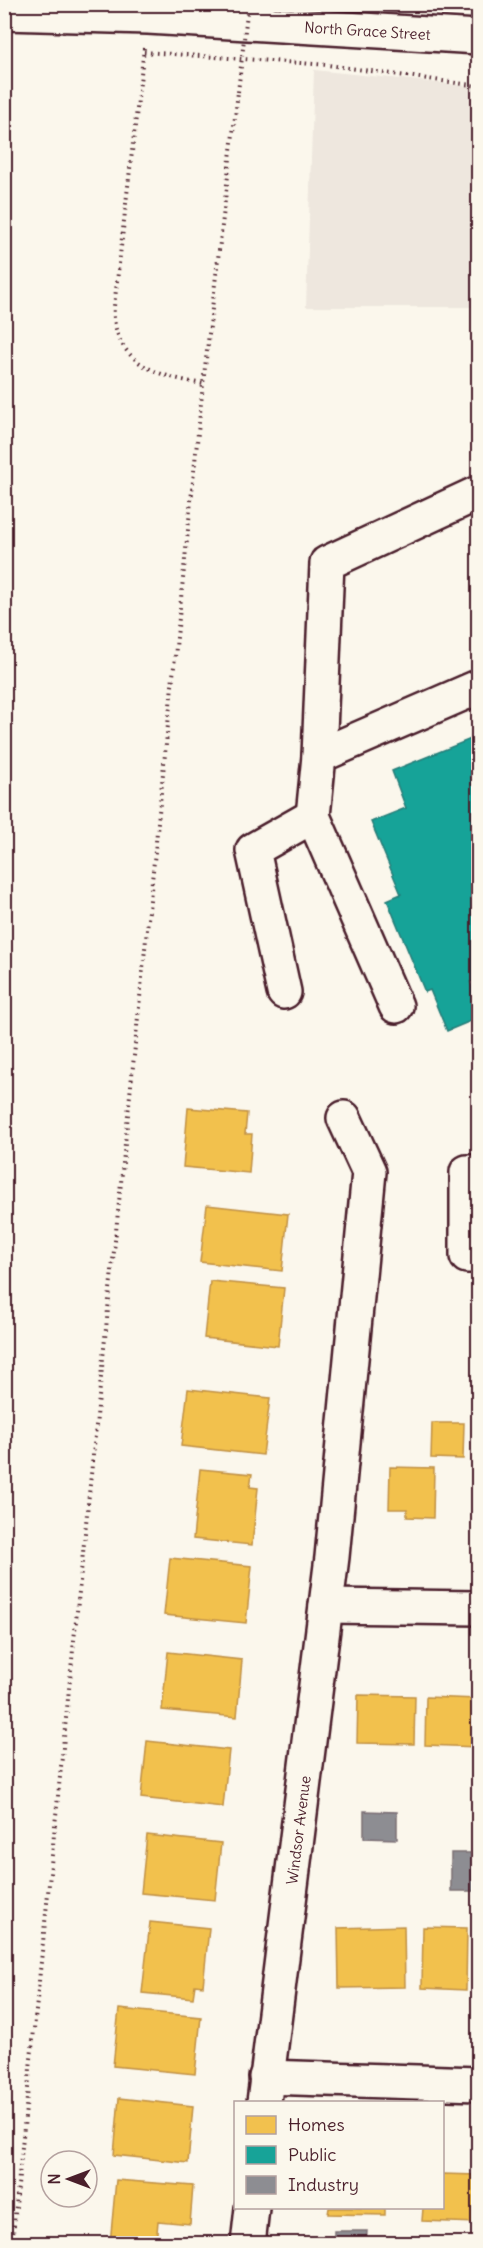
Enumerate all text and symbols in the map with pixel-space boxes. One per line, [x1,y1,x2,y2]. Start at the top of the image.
street label: North Grace Street [304,17,431,44]
street label: Windsor Avenue [282,1774,314,1886]
legend [234,2101,444,2209]
text: Homes [288,2113,345,2136]
text: Public [288,2143,337,2166]
north arrow [39,2149,99,2209]
text: N [44,2173,64,2185]
text: Industry [288,2173,359,2196]

